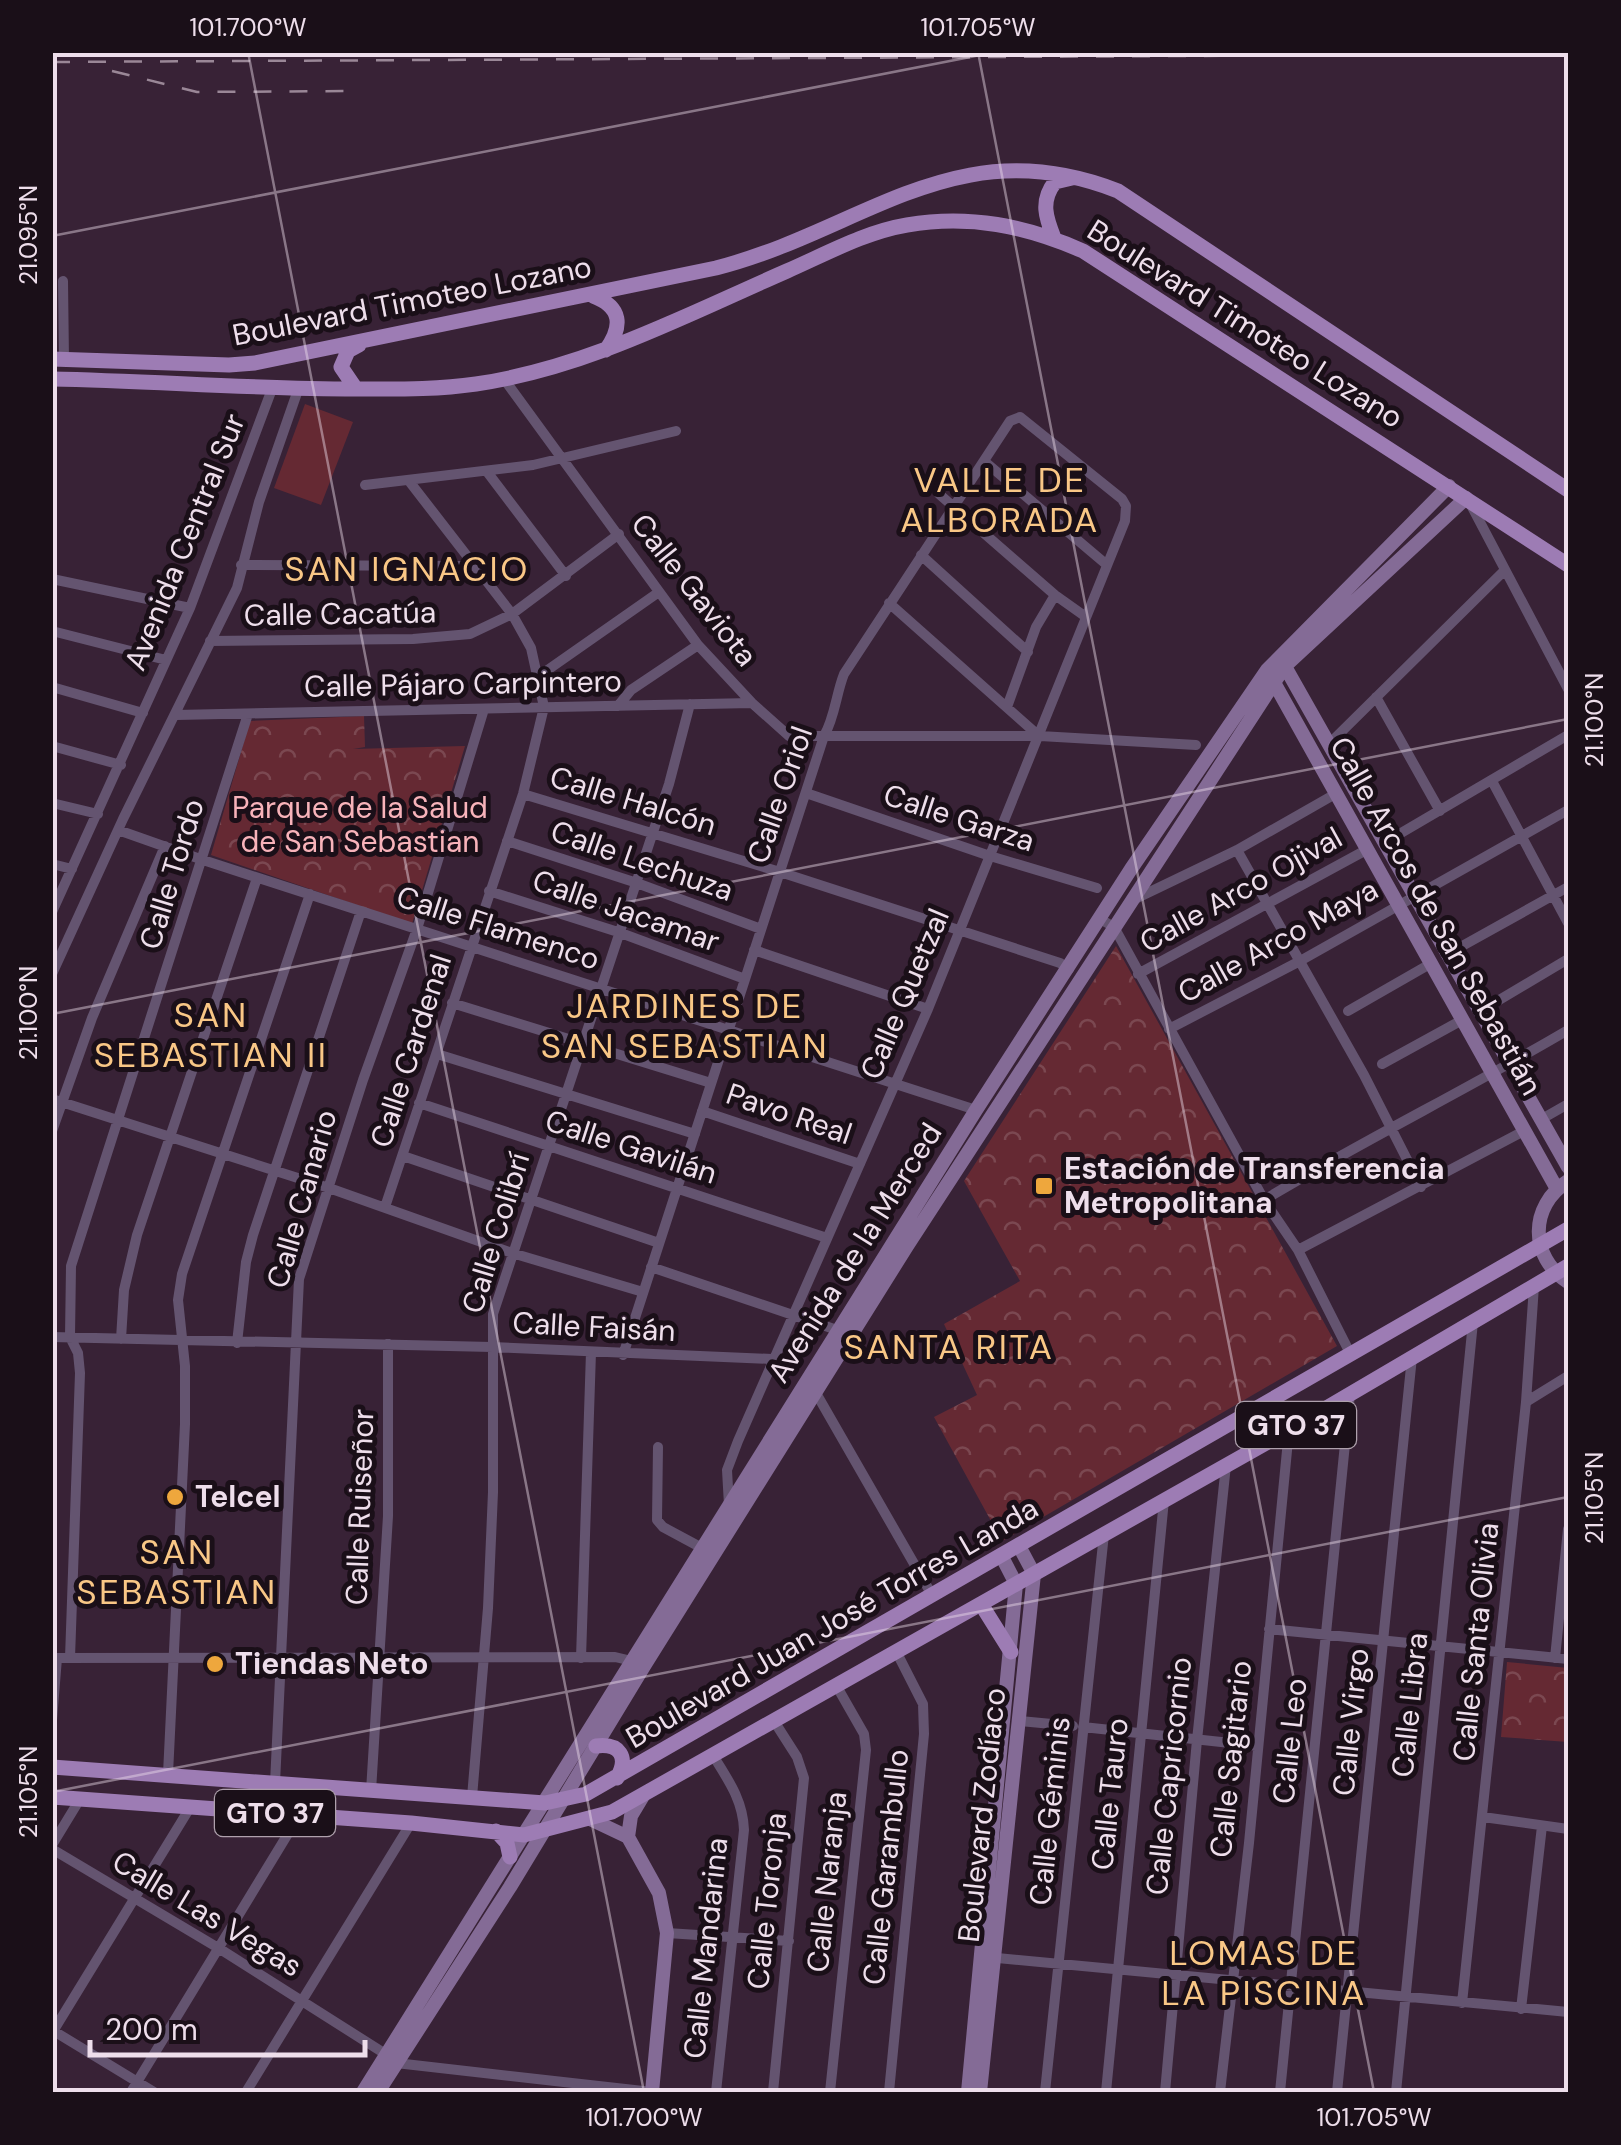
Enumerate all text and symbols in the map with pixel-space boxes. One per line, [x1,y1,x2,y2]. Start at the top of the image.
text: 101.700°W [190,11,306,44]
text: 101.705°W [920,11,1036,44]
text: 21.095°N [12,185,45,285]
street label: Boulevard Timoteo Lozano [1080,210,1410,437]
street label: Boulevard Timoteo Lozano [229,247,595,354]
street label: Avenida Central Sur [115,408,254,676]
district label: VALLE DE ALBORADA [900,457,1100,543]
street label: Calle Gaviota [623,506,766,674]
district label: SAN IGNACIO [284,546,530,592]
street label: Calle Cacatúa [243,592,437,635]
street label: Calle Pájaro Carpintero [304,661,622,706]
text: 21.100°N [1578,673,1611,767]
street label: Calle Oriol [738,721,821,868]
street label: Calle Arcos de San Sebastián [1321,730,1551,1102]
street label: Calle Halcón [545,757,721,844]
street label: Calle Garza [879,775,1040,860]
park label: Parque de la Salud de San Sebastian [232,788,488,861]
street label: Calle Tordo [130,794,213,954]
street label: Calle Lechuza [546,811,738,910]
street label: Calle Arco Ojival [1133,818,1349,961]
street label: Calle Jacamar [528,860,725,961]
street label: Calle Arco Maya [1171,870,1385,1012]
street label: Calle Flamenco [392,876,605,979]
street label: Calle Quetzal [851,903,958,1085]
street label: Calle Cardenal [361,949,460,1152]
text: 21.100°N [12,966,45,1060]
district label: JARDINES DE SAN SEBASTIAN [541,983,829,1069]
district label: SAN SEBASTIAN II [94,992,328,1078]
street label: Pavo Real [721,1074,857,1153]
street label: Calle Gavilán [540,1100,722,1193]
street label: Calle Canario [257,1105,346,1293]
street label: Avenida de la Merced [759,1116,950,1390]
street label: Calle Colibrí [453,1147,539,1318]
place label: Estación de Transferencia Metropolitana [1064,1149,1445,1222]
marker: Estación de Transferencia Metropolitana [1033,1175,1055,1197]
street label: Calle Faisán [511,1303,677,1350]
district label: SANTA RITA [843,1324,1055,1370]
road number: GTO 37 [1236,1402,1356,1448]
street label: Calle Ruiseñor [337,1408,382,1606]
text: 21.105°N [1578,1452,1611,1544]
place label: Telcel [195,1477,281,1516]
marker: Telcel [164,1486,186,1508]
street label: Boulevard Juan José Torres Landa [619,1488,1045,1757]
street label: Calle Santa Olivia [1444,1521,1507,1763]
district label: SAN SEBASTIAN [76,1529,278,1615]
street label: Calle Libra [1383,1631,1436,1779]
place label: Tiendas Neto [235,1644,429,1683]
street label: Calle Virgo [1323,1646,1378,1798]
marker: Tiendas Neto [204,1653,226,1675]
street label: Calle Capricornio [1137,1655,1200,1897]
street label: Calle Sagitario [1201,1658,1260,1859]
street label: Calle Leo [1264,1676,1315,1806]
street label: Boulevard Zodíaco [949,1686,1014,1944]
street label: Calle Géminis [1020,1715,1079,1907]
street label: Calle Tauro [1082,1716,1137,1872]
text: 21.105°N [12,1746,45,1838]
street label: Calle Garambullo [854,1747,917,1987]
road number: GTO 37 [215,1790,335,1836]
street label: Calle Naranja [798,1790,855,1974]
street label: Calle Toronja [738,1811,795,1991]
street label: Calle Mandarina [675,1836,736,2060]
street label: Calle Las Vegas [105,1842,309,1986]
district label: LOMAS DE LA PISCINA [1161,1930,1367,2016]
scale bar [90,1995,365,2057]
text: 200 m [105,2010,198,2049]
text: 101.700°W [586,2101,702,2134]
text: 101.705°W [1316,2101,1432,2134]

